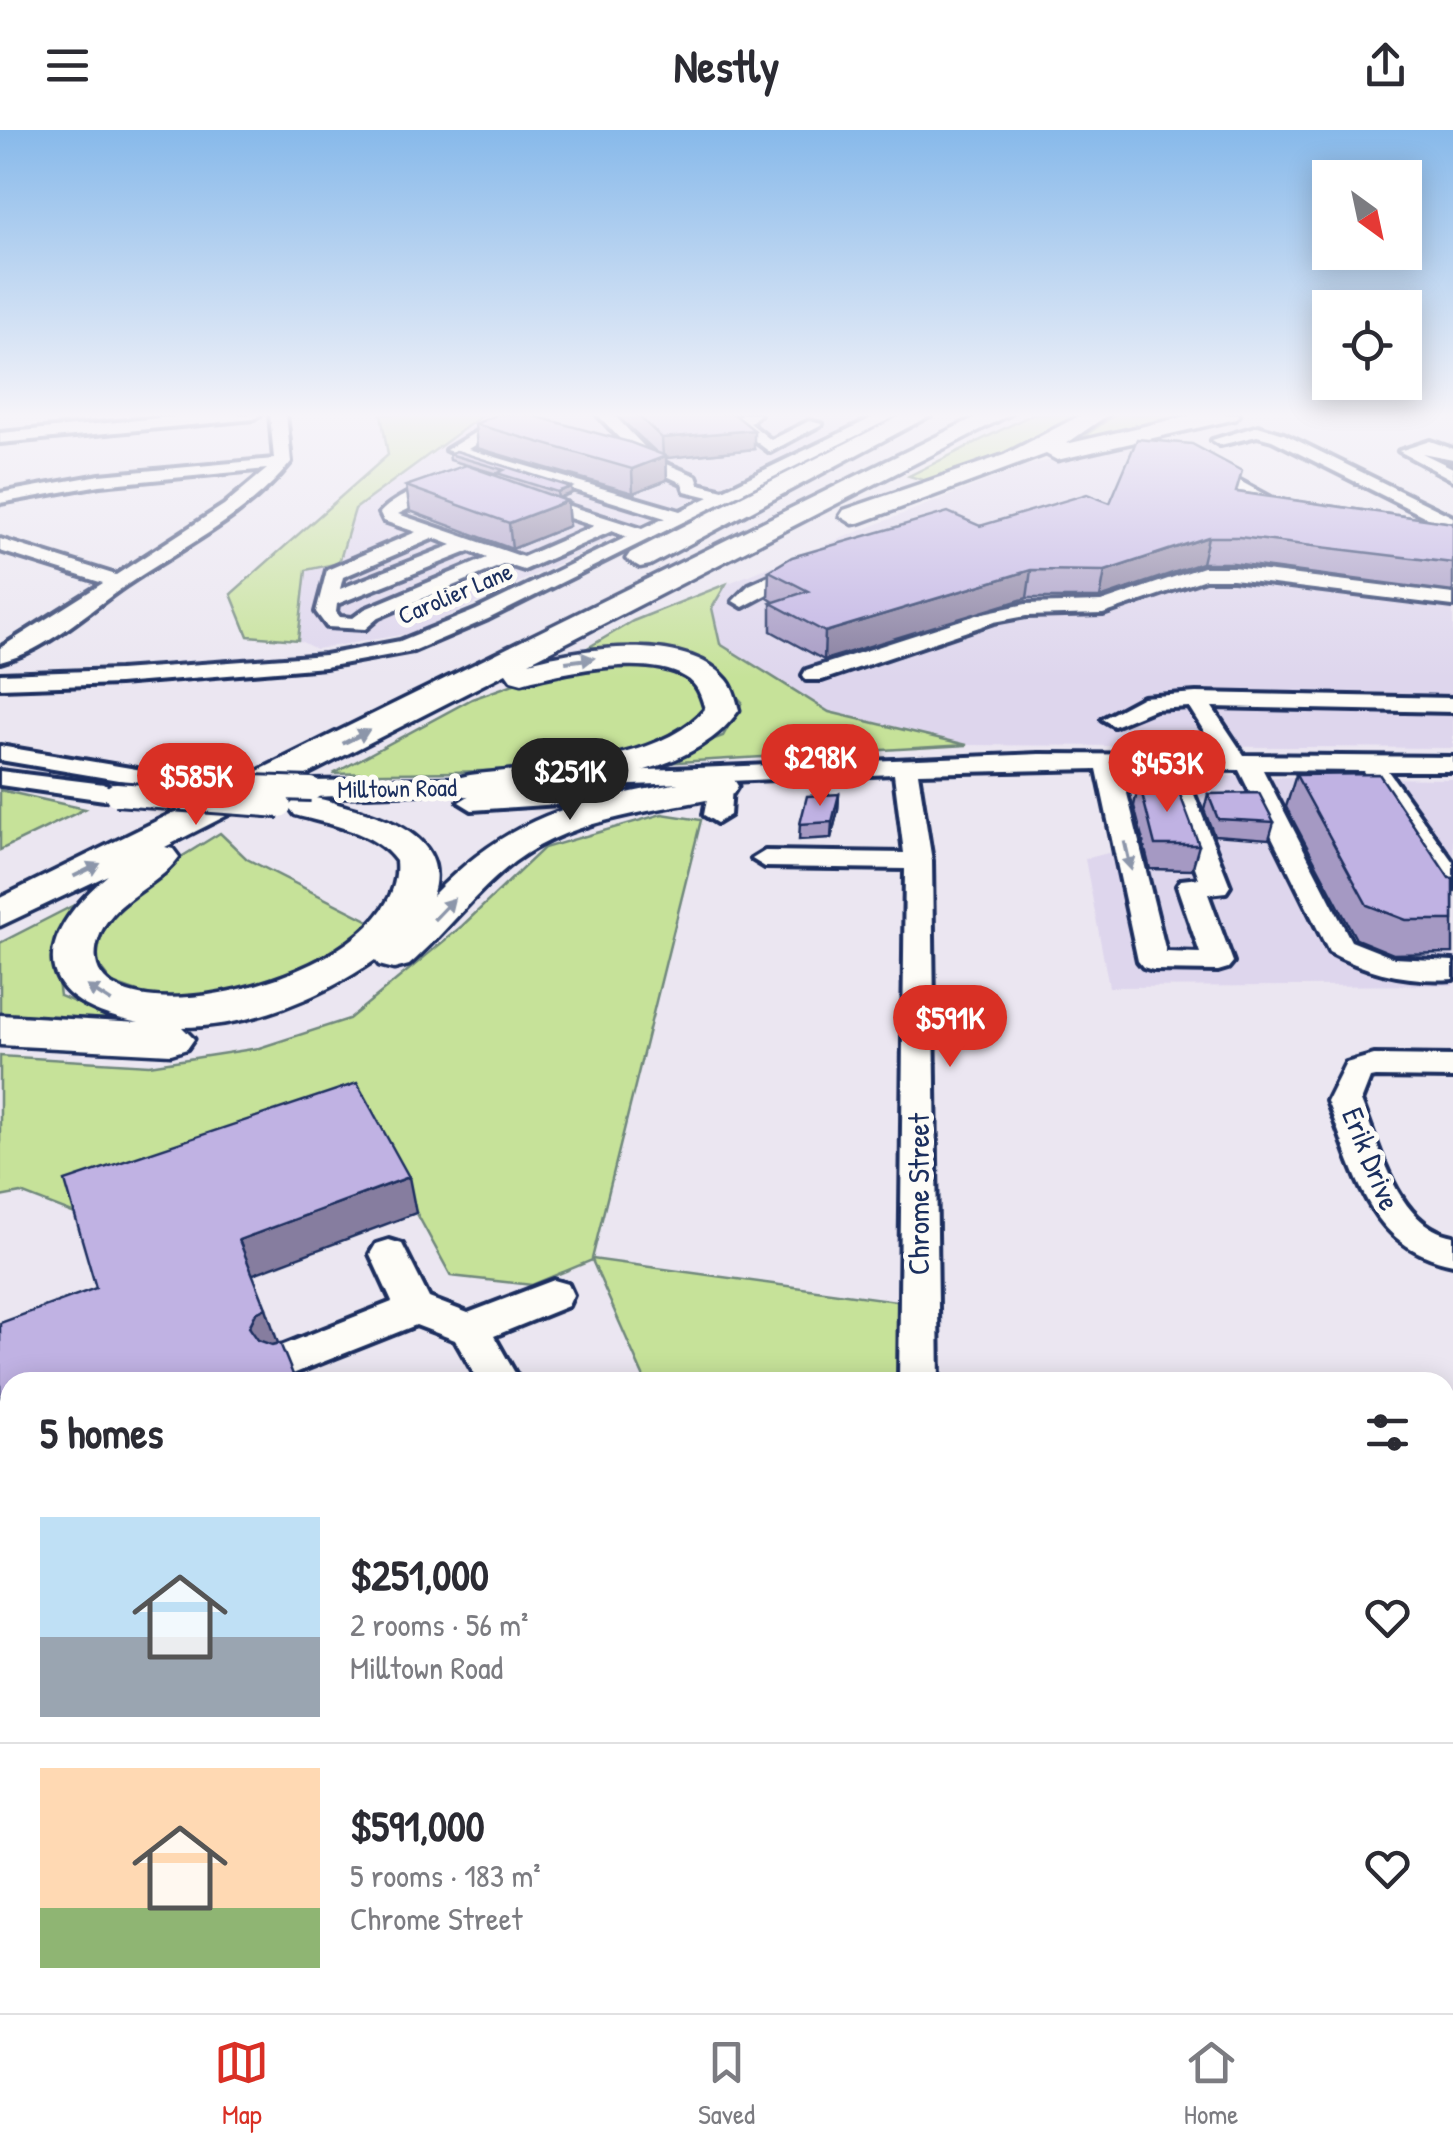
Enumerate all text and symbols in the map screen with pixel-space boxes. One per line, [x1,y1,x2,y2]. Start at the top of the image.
text: Nestly [674,35,779,96]
icon: menu [40,38,95,93]
icon: share [1358,38,1413,93]
north arrow [1312,160,1422,270]
map controls [1312,160,1422,400]
button: locate [1312,290,1422,400]
street label: Carolier Lane [393,554,517,632]
one-way arrow [564,651,596,667]
pin: $298K [750,724,890,809]
one-way arrow [342,729,371,746]
pin: $453K [1097,730,1237,815]
text: $298K [783,735,857,778]
pin: $251K [500,738,640,823]
text: $453K [1131,741,1203,784]
pin: $585K [126,743,266,828]
text: $251K [533,749,607,792]
text: $585K [159,754,233,797]
street label: Milltown Road [337,770,457,806]
one-way arrow [1121,841,1137,872]
one-way arrow [73,862,102,879]
one-way arrow [432,898,456,922]
one-way arrow [85,985,112,1003]
pin: $591K [880,985,1020,1070]
text: $591K [915,996,985,1039]
street label: Erik Drive [1333,1101,1411,1216]
street label: Chrome Street [898,1112,938,1275]
text: 5 homes [40,1404,163,1461]
icon: filters [1360,1405,1415,1460]
text: $251,000 [350,1546,489,1603]
icon: home [120,1557,240,1677]
icon: heart [1360,1590,1415,1645]
text: 2 rooms · 56 m² [350,1603,528,1646]
text: Milltown Road [350,1646,503,1689]
text: $591,000 [350,1797,485,1854]
icon: home [120,1808,240,1928]
icon: heart [1360,1841,1415,1896]
text: 5 rooms · 183 m² [350,1854,541,1897]
text: Chrome Street [350,1897,523,1940]
tab: Map [214,2035,269,2133]
tab: Saved [698,2035,755,2133]
tab: Home [1184,2035,1239,2133]

